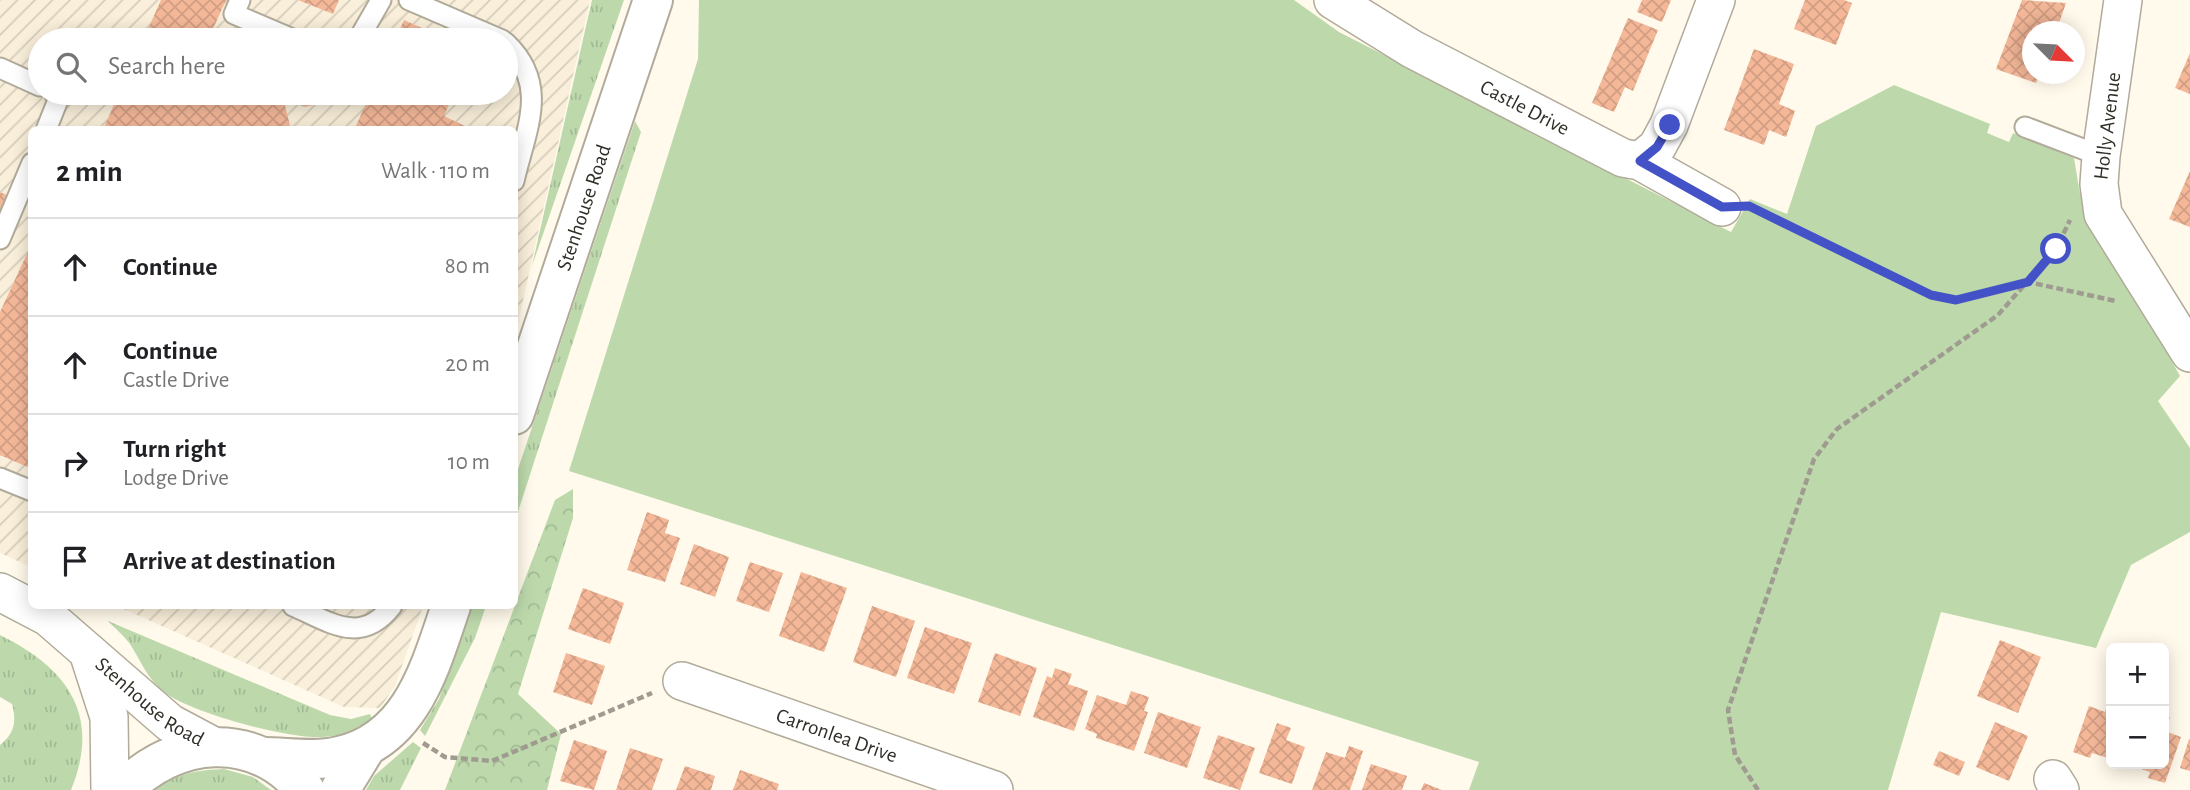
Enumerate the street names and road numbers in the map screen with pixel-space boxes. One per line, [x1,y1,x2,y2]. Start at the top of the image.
street label: Holly Avenue [2090,71,2125,181]
street label: Castle Drive [1477,76,1573,139]
street label: Stenhouse Road [553,142,615,273]
street label: Stenhouse Road [91,653,207,750]
street label: Carronlea Drive [773,705,900,766]

